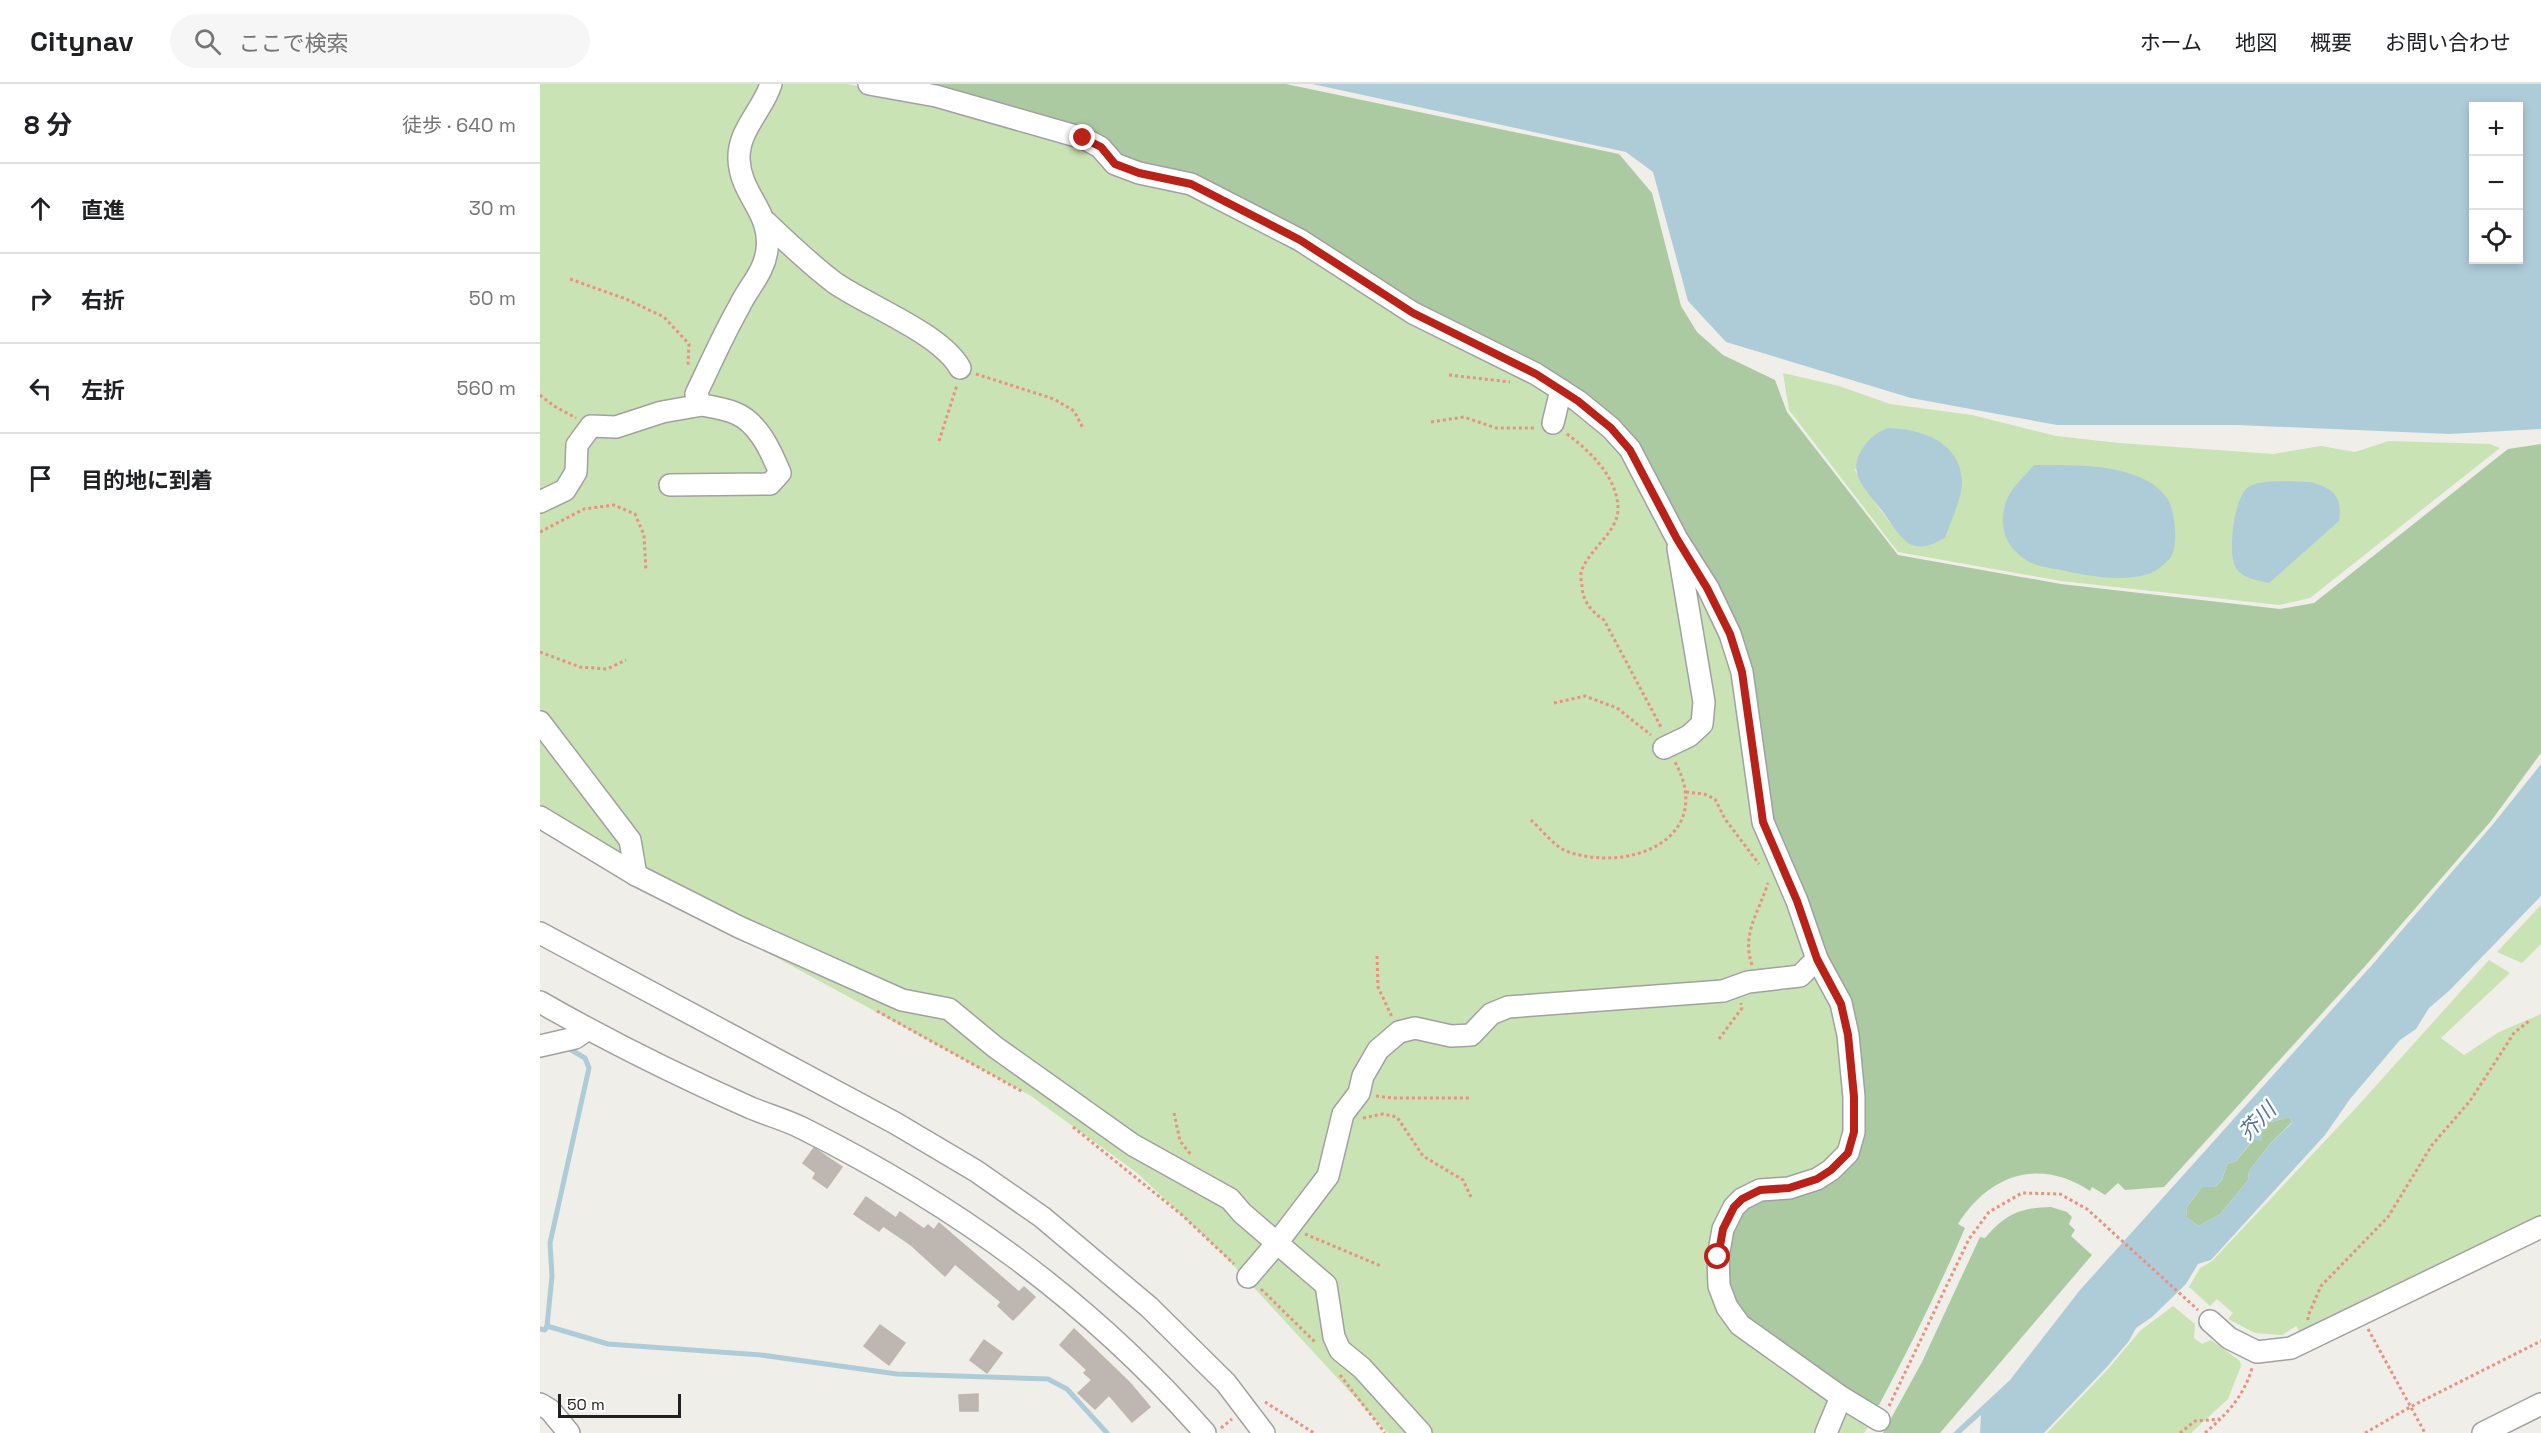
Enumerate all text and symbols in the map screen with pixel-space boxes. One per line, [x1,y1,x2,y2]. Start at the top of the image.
search box [170,14,590,68]
text: Citynav [30,23,134,59]
icon: search [191,25,224,58]
text: ここで検索 [239,29,349,57]
text: ホーム [2140,29,2202,56]
text: 地図 [2235,29,2277,56]
text: 概要 [2310,29,2352,56]
text: お問い合わせ [2385,29,2511,56]
map controls [2469,102,2523,264]
button: + [2469,102,2523,156]
text: 8 分 [24,108,72,142]
text: 徒歩 · 640 m [402,112,516,138]
route end [1069,124,1095,150]
button: − [2469,156,2523,210]
icon: ahead [24,192,57,225]
text: 30 m [469,195,516,221]
text: 直進 [81,196,125,224]
button: locate [2469,210,2523,264]
icon: right [24,282,57,315]
text: 50 m [469,285,516,311]
text: 右折 [81,286,125,314]
icon: left [24,372,57,405]
text: 560 m [457,375,516,401]
text: 左折 [81,376,125,404]
icon: arrive [24,462,57,495]
text: 目的地に到着 [81,466,213,494]
water label: 芥川 [2233,1095,2283,1145]
route start [1704,1243,1730,1269]
scale bar [558,1391,681,1418]
text: 50 m [567,1394,605,1415]

